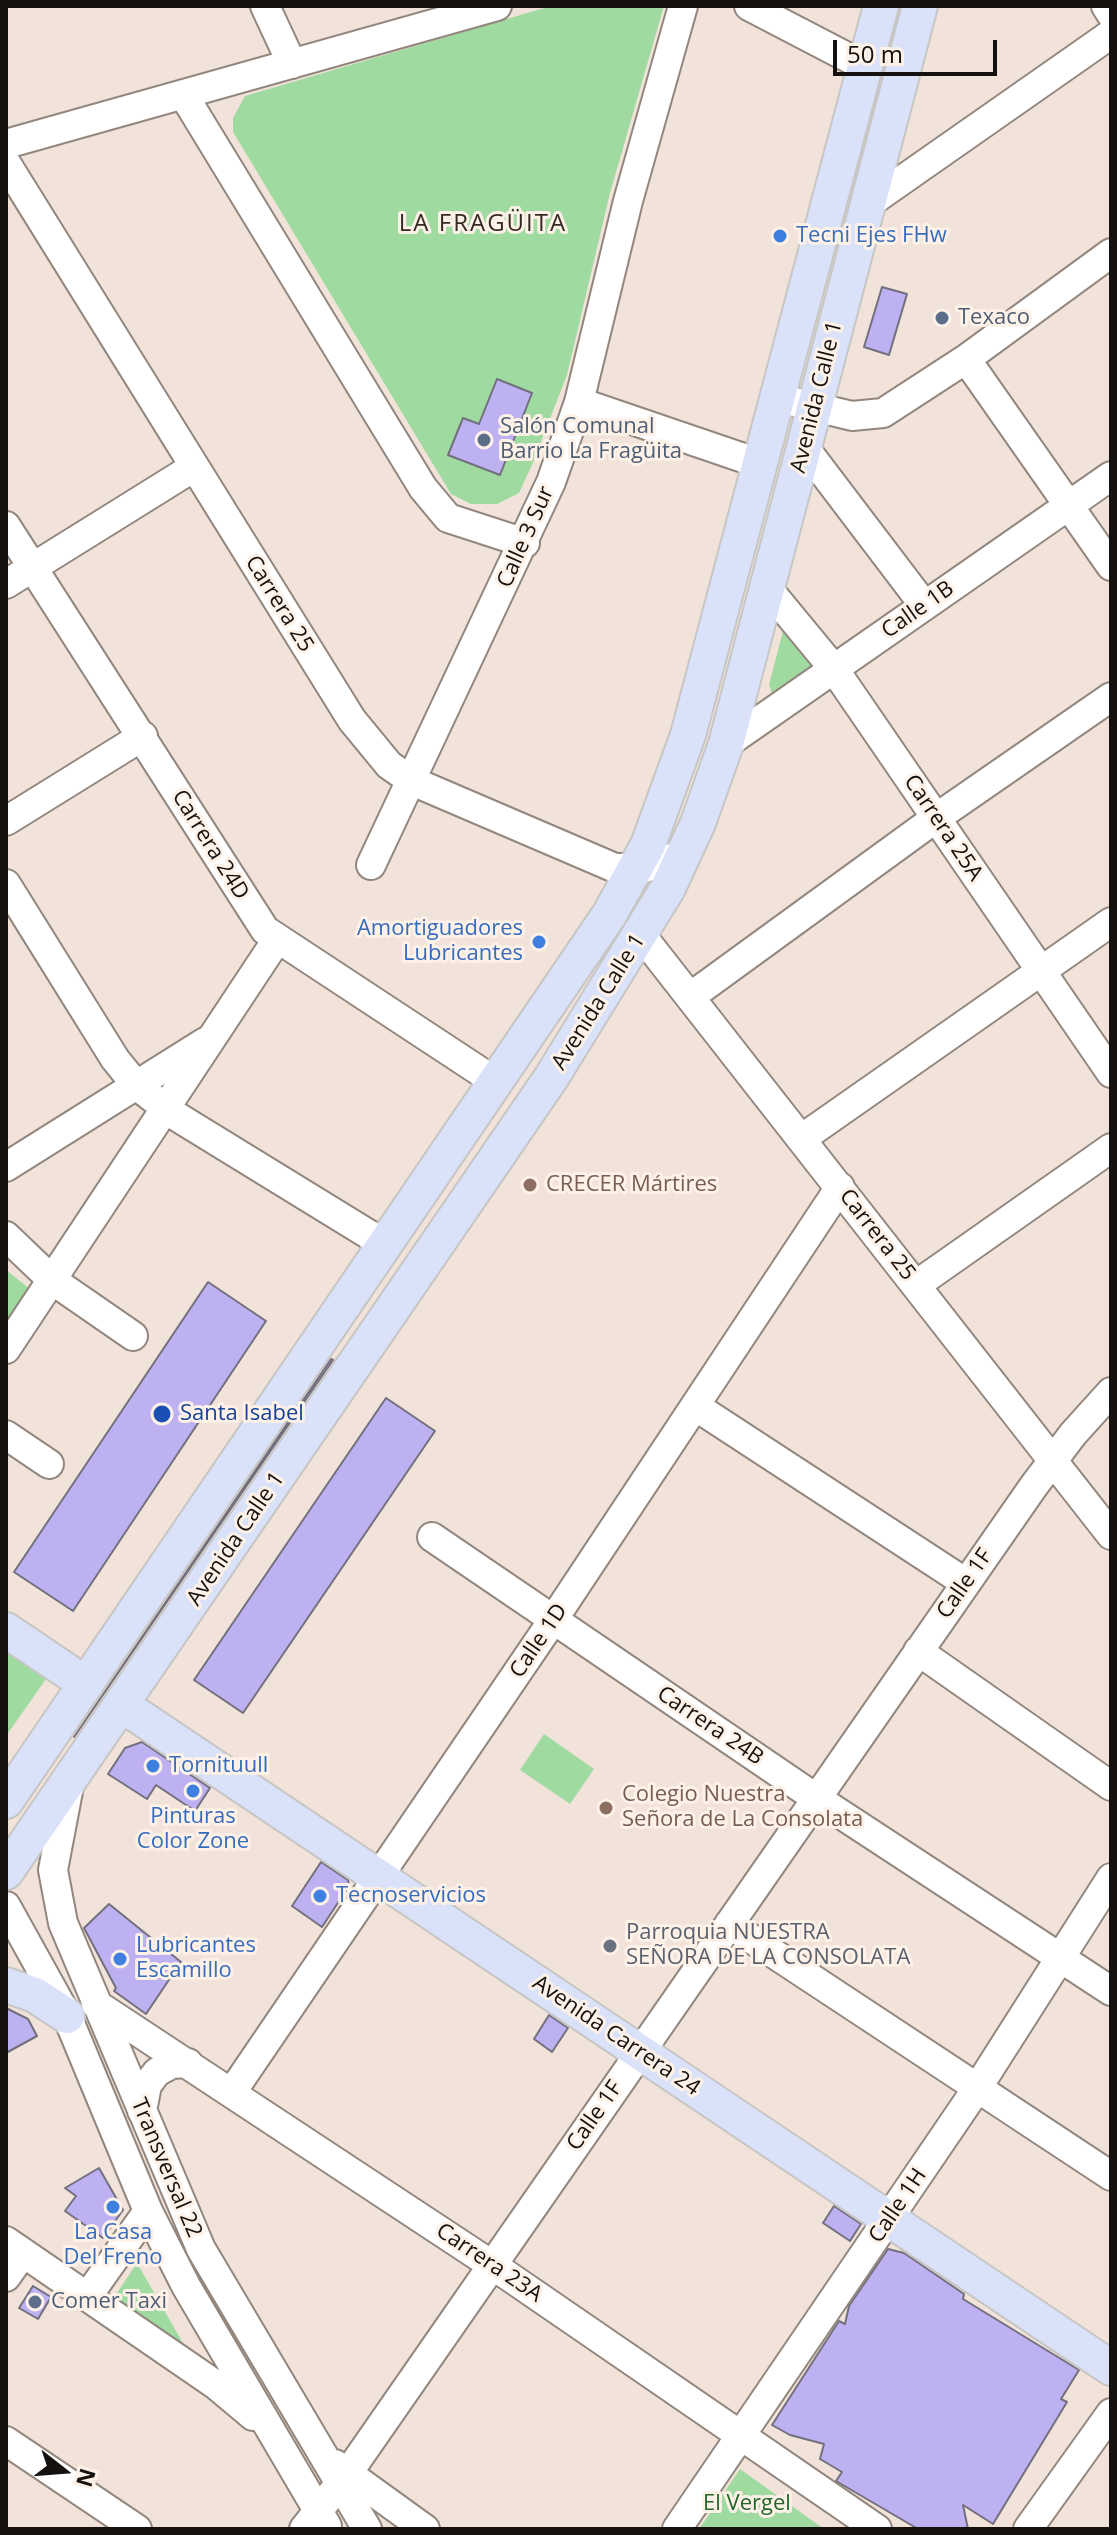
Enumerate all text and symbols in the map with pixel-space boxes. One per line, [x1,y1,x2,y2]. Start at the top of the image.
scale bar [837,24,1001,74]
text: 50 m [847,37,903,70]
district label: LA FRAGÜITA [399,210,567,238]
place label: Tecni Ejes FHw [796,223,947,249]
marker: Tecni Ejes FHw [771,227,789,245]
place label: Texaco [958,305,1030,331]
marker: Texaco [933,309,951,327]
street label: Avenida Calle 1 [785,318,849,476]
place label: Salón Comunal Barrio La Fragüita [500,414,682,466]
marker: Salón Comunal Barrio La Fragüita [475,431,493,449]
street label: Calle 3 Sur [492,482,560,592]
street label: Carrera 25 [239,551,319,657]
street label: Calle 1B [877,576,959,644]
street label: Carrera 25A [898,770,988,886]
street label: Carrera 24D [166,785,254,905]
place label: Amortiguadores Lubricantes [357,916,523,968]
street label: Avenida Calle 1 [547,929,651,1075]
marker: Amortiguadores Lubricantes [530,933,548,951]
place label: CRECER Mártires [546,1172,717,1198]
marker: CRECER Mártires [521,1176,539,1194]
street label: Carrera 25 [833,1184,921,1286]
place label: Santa Isabel [180,1401,304,1427]
marker: Santa Isabel [151,1403,173,1425]
street label: Avenida Calle 1 [182,1467,290,1611]
street label: Calle 1F [931,1544,999,1624]
street label: Calle 1D [505,1599,573,1683]
street label: Carrera 24B [652,1681,768,1771]
place label: Tornituull [169,1753,268,1779]
marker: Tornituull [144,1757,162,1775]
marker: Pinturas Color Zone [184,1782,202,1800]
place label: Colegio Nuestra Señora de La Consolata [622,1782,863,1834]
marker: Colegio Nuestra Señora de La Consolata [597,1799,615,1817]
place label: Pinturas Color Zone [137,1804,249,1856]
place label: Tecnoservicios [336,1883,486,1909]
marker: Tecnoservicios [311,1887,329,1905]
place label: Parroquia NUESTRA SEÑORA DE LA CONSOLATA [626,1920,910,1972]
place label: Lubricantes Escamillo [136,1933,256,1984]
marker: Parroquia NUESTRA SEÑORA DE LA CONSOLATA [601,1937,619,1955]
marker: Lubricantes Escamillo [111,1950,129,1968]
street label: Avenida Carrera 24 [527,1970,705,2102]
street label: Calle 1F [561,2076,629,2156]
street label: Transversal 22 [125,2094,207,2242]
street label: Calle 1H [864,2164,932,2248]
marker: La Casa Del Freno [104,2198,122,2216]
street label: Carrera 23A [431,2218,547,2308]
place label: La Casa Del Freno [63,2220,163,2272]
place label: Comer Taxi [51,2289,167,2315]
marker: Comer Taxi [26,2293,44,2311]
north arrow [24,2431,104,2511]
text: N [70,2465,104,2491]
park label: El Vergel [703,2491,791,2517]

